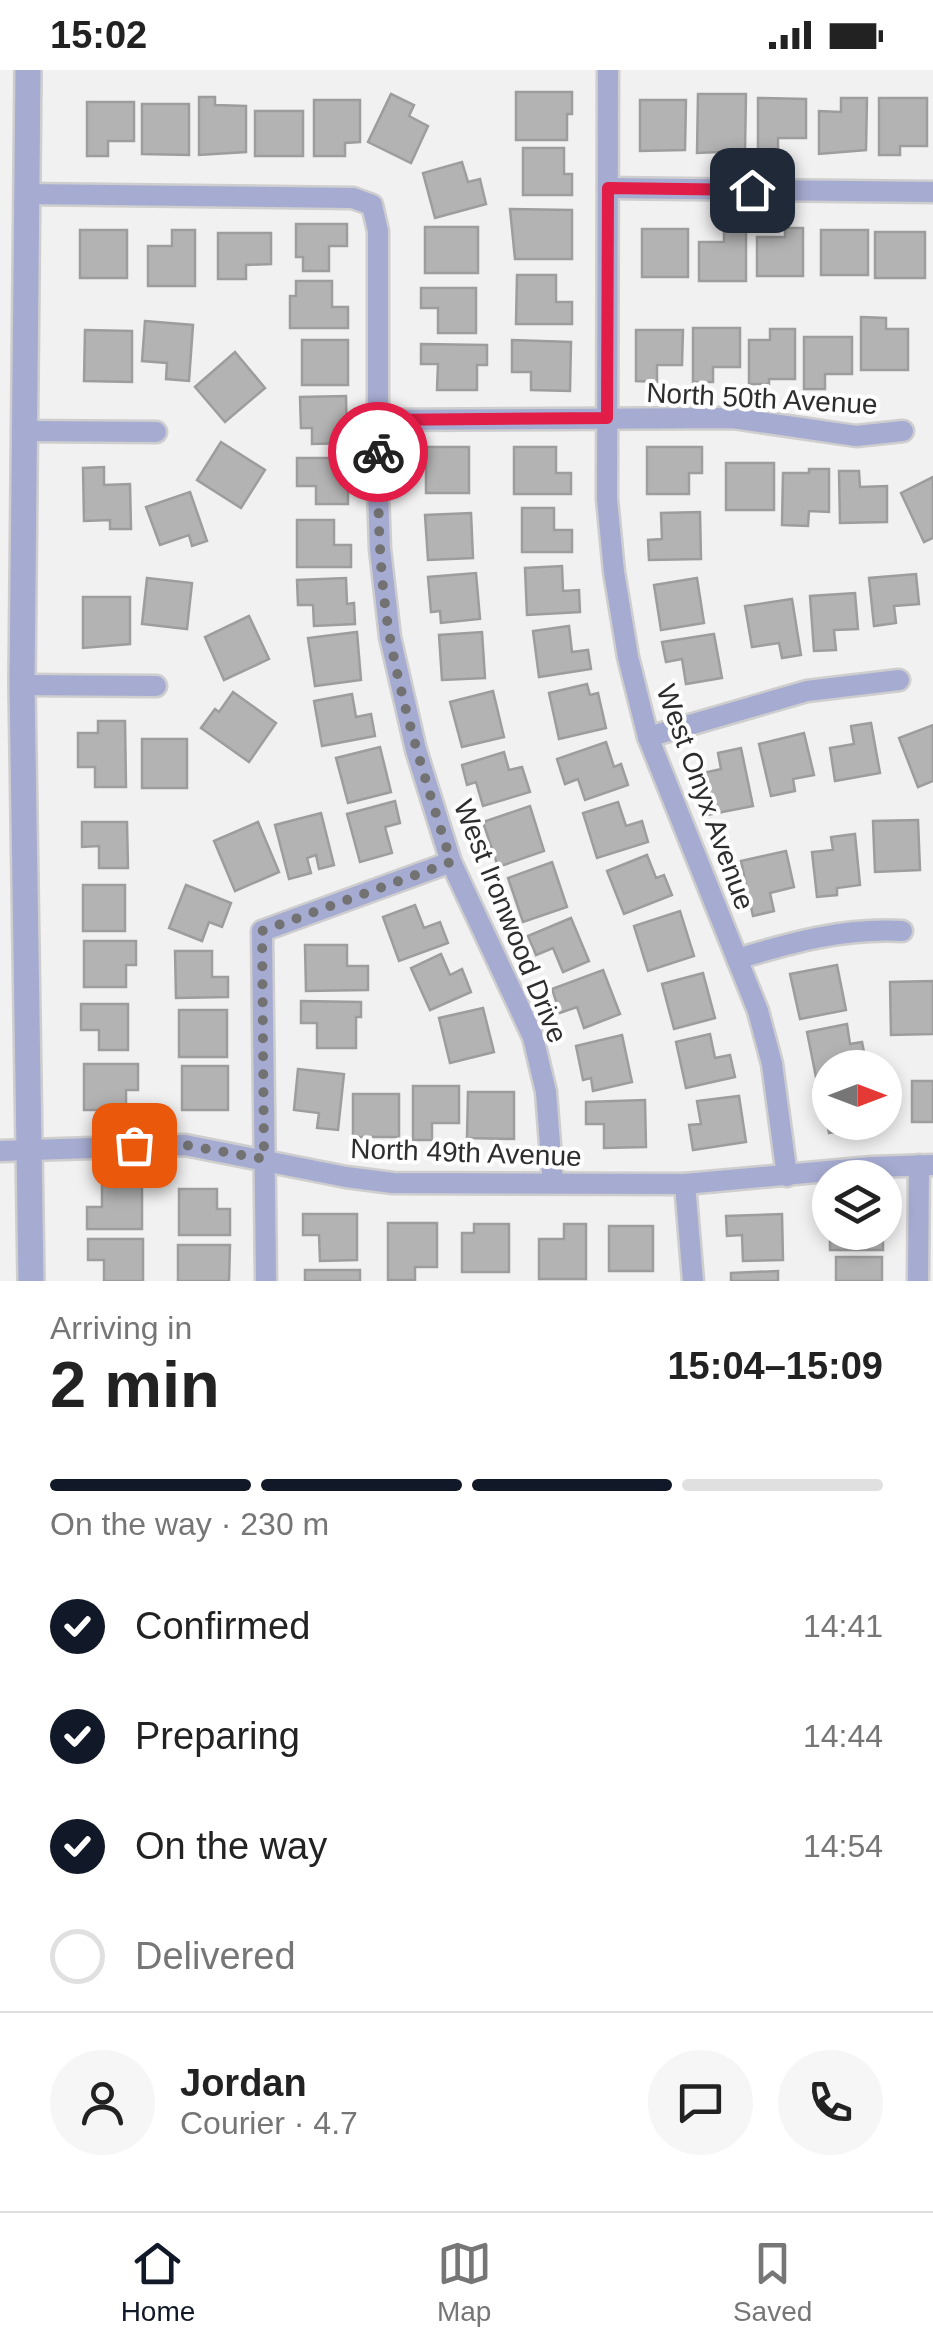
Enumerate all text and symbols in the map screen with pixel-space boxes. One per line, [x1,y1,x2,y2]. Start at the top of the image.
text: 15:02 [50,14,147,56]
pin [710,148,795,233]
icon: home [725,163,780,218]
street label: North 50th Avenue [646,377,878,420]
courier [328,402,428,502]
icon: bike [351,425,406,480]
street label: West Onyx Avenue [650,680,761,914]
street label: West Ironwood Drive [448,795,573,1047]
north arrow [812,1050,902,1140]
map controls [812,1050,902,1250]
pin [92,1103,177,1188]
icon: bag [107,1118,162,1173]
street label: North 49th Avenue [350,1133,582,1172]
button: layers [812,1160,902,1250]
text: Arriving in [50,1310,192,1346]
text: 15:04–15:09 [667,1345,883,1387]
text: 2 min [50,1348,220,1421]
text: On the way · 230 m [50,1506,329,1542]
icon: check [50,1599,105,1654]
text: Confirmed [135,1605,310,1647]
text: 14:41 [803,1608,883,1644]
icon: check [50,1709,105,1764]
text: Preparing [135,1715,300,1757]
text: 14:44 [803,1718,883,1754]
icon: check [50,1819,105,1874]
text: On the way [135,1825,327,1867]
text: 14:54 [803,1828,883,1864]
text: Delivered [135,1935,296,1977]
button: person [50,2050,155,2155]
button: chat [648,2050,753,2155]
button: phone [778,2050,883,2155]
text: Jordan [180,2062,307,2104]
text: Courier · 4.7 [180,2105,358,2141]
tab: Home [121,2236,195,2328]
tab: Map [437,2236,492,2328]
tab: Saved [733,2236,812,2328]

